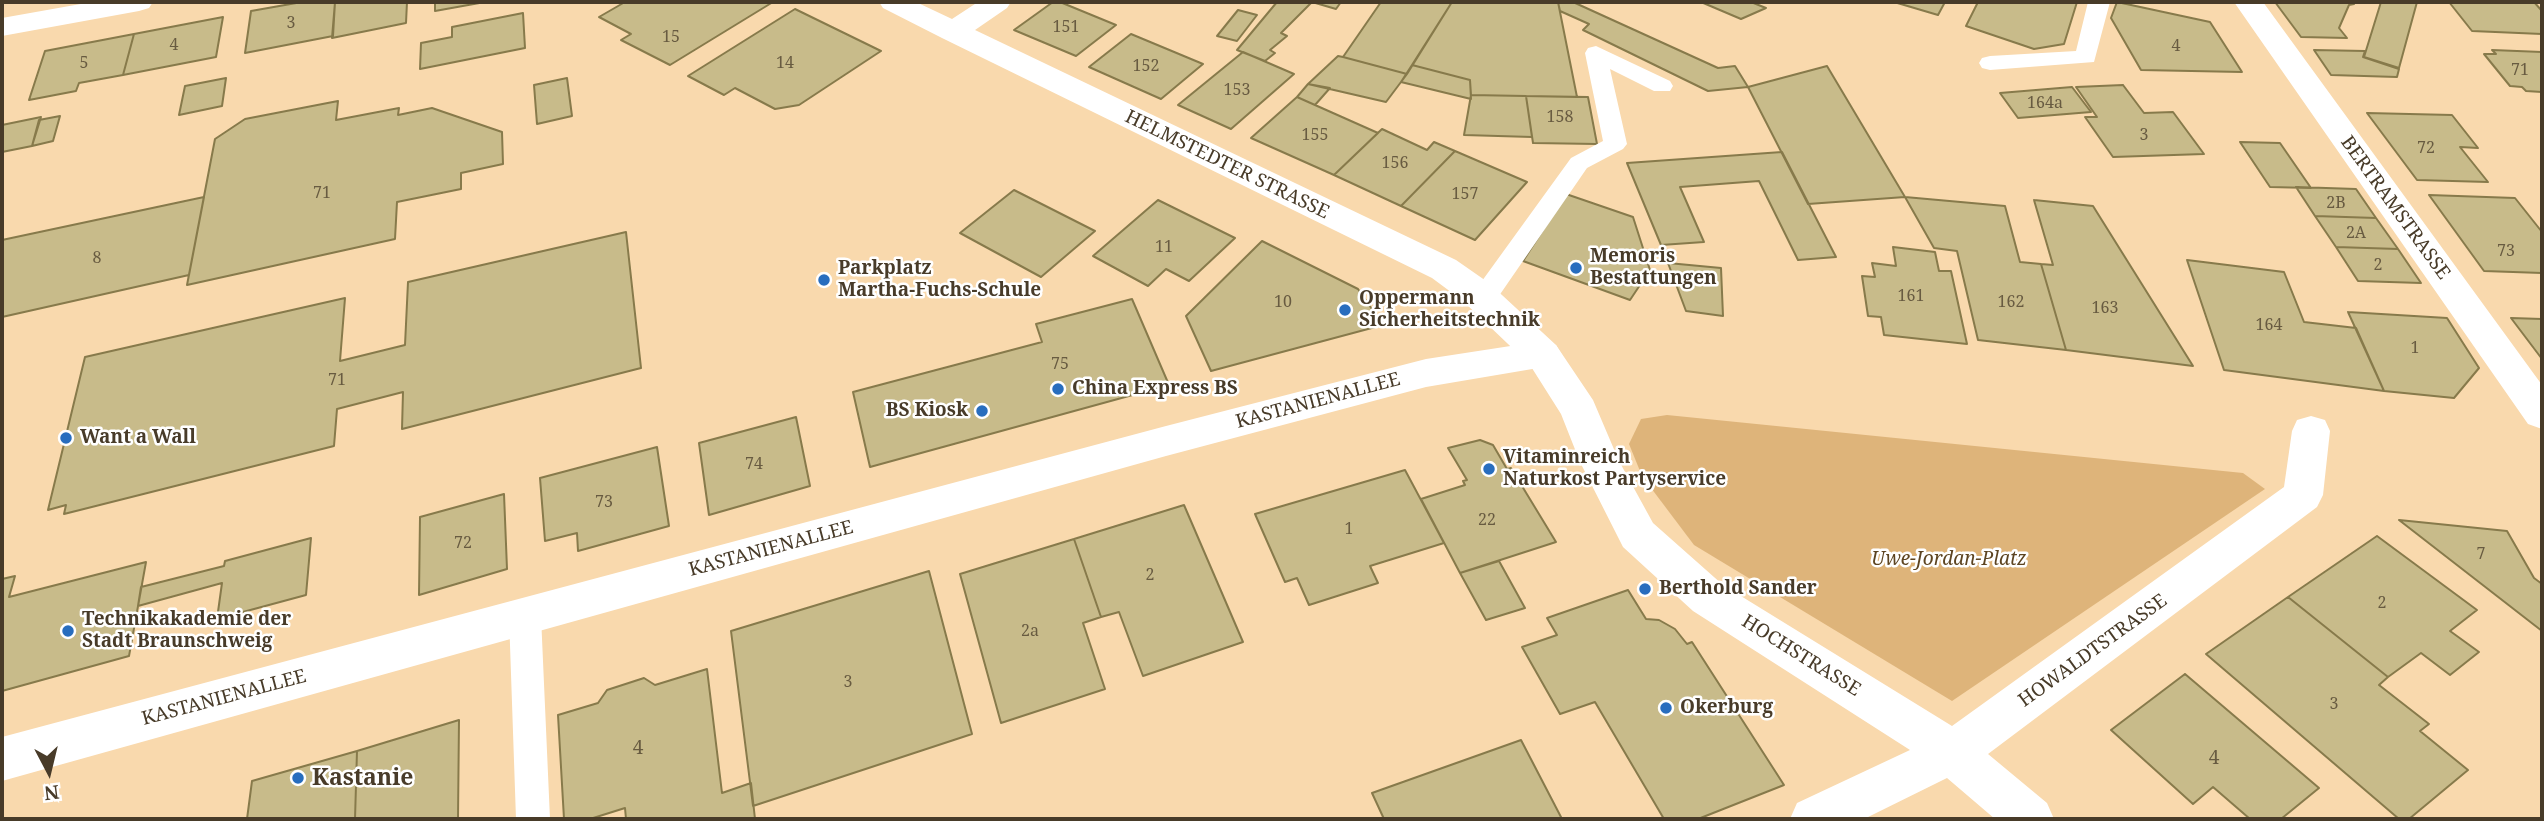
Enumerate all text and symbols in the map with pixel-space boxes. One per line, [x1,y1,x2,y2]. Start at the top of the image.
house number: 3 [287,13,295,33]
house number: 151 [1053,17,1079,37]
house number: 15 [662,27,680,47]
house number: 4 [170,35,178,55]
house number: 4 [2172,36,2180,56]
house number: 5 [80,53,88,73]
house number: 14 [776,53,794,73]
house number: 152 [1133,56,1159,76]
house number: 71 [2511,60,2529,80]
house number: 153 [1224,80,1250,100]
house number: 164a [2027,93,2063,113]
street label: HELMSTEDTER STRASSE [1121,106,1333,224]
house number: 158 [1547,107,1573,127]
house number: 155 [1302,125,1328,145]
house number: 3 [2140,125,2148,145]
street label: BERTRAMSTRASSE [2335,132,2455,284]
house number: 72 [2417,138,2435,158]
house number: 156 [1382,153,1408,173]
house number: 71 [313,183,331,203]
house number: 157 [1452,184,1478,204]
house number: 2B [2326,193,2346,213]
house number: 2A [2346,223,2366,243]
house number: 11 [1155,237,1173,257]
house number: 73 [2497,241,2515,261]
place label: Memoris Bestattungen [1590,246,1717,290]
house number: 8 [93,248,101,268]
house number: 2 [2374,255,2382,275]
place label: Parkplatz Martha-Fuchs-Schule [838,258,1041,302]
marker: Memoris Bestattungen [1568,260,1584,276]
marker: Parkplatz Martha-Fuchs-Schule [816,272,832,288]
house number: 161 [1898,286,1924,306]
place label: Oppermann Sicherheitstechnik [1359,288,1540,332]
house number: 10 [1274,292,1292,312]
house number: 162 [1998,292,2024,312]
house number: 163 [2092,298,2118,318]
marker: Oppermann Sicherheitstechnik [1337,302,1353,318]
house number: 164 [2256,315,2282,335]
house number: 1 [2411,338,2419,358]
house number: 75 [1051,354,1069,374]
street label: KASTANIENALLEE [1233,368,1403,434]
house number: 71 [328,370,346,390]
place label: China Express BS [1072,378,1238,400]
marker: China Express BS [1050,381,1066,397]
place label: BS Kiosk [886,400,968,422]
marker: BS Kiosk [974,403,990,419]
place label: Want a Wall [80,427,196,449]
marker: Want a Wall [58,430,74,446]
place label: Vitaminreich Naturkost Partyservice [1503,447,1726,491]
house number: 74 [745,454,763,474]
marker: Vitaminreich Naturkost Partyservice [1481,461,1497,477]
house number: 73 [595,492,613,512]
house number: 22 [1478,510,1496,530]
street label: KASTANIENALLEE [686,516,856,582]
house number: 1 [1345,519,1353,539]
house number: 72 [454,533,472,553]
house number: 7 [2477,544,2485,564]
park label: Uwe-Jordan-Platz [1871,549,2027,571]
house number: 2 [1146,565,1154,585]
place label: Berthold Sander [1659,578,1817,600]
marker: Berthold Sander [1637,581,1653,597]
street label: HOWALDTSTRASSE [2014,590,2172,712]
house number: 2 [2378,593,2386,613]
place label: Technikakademie der Stadt Braunschweig [82,609,291,653]
street label: HOCHSTRASSE [1737,610,1865,702]
house number: 2a [1021,621,1039,641]
marker: Technikakademie der Stadt Braunschweig [60,623,76,639]
street label: KASTANIENALLEE [139,665,309,731]
house number: 3 [844,672,852,692]
house number: 3 [2330,694,2338,714]
place label: Okerburg [1680,697,1773,719]
marker: Okerburg [1658,700,1674,716]
north arrow [14,737,84,807]
house number: 4 [633,738,643,760]
house number: 4 [2209,748,2219,770]
place label: Kastanie [312,764,413,792]
marker: Kastanie [290,770,306,786]
text: N [43,779,61,807]

